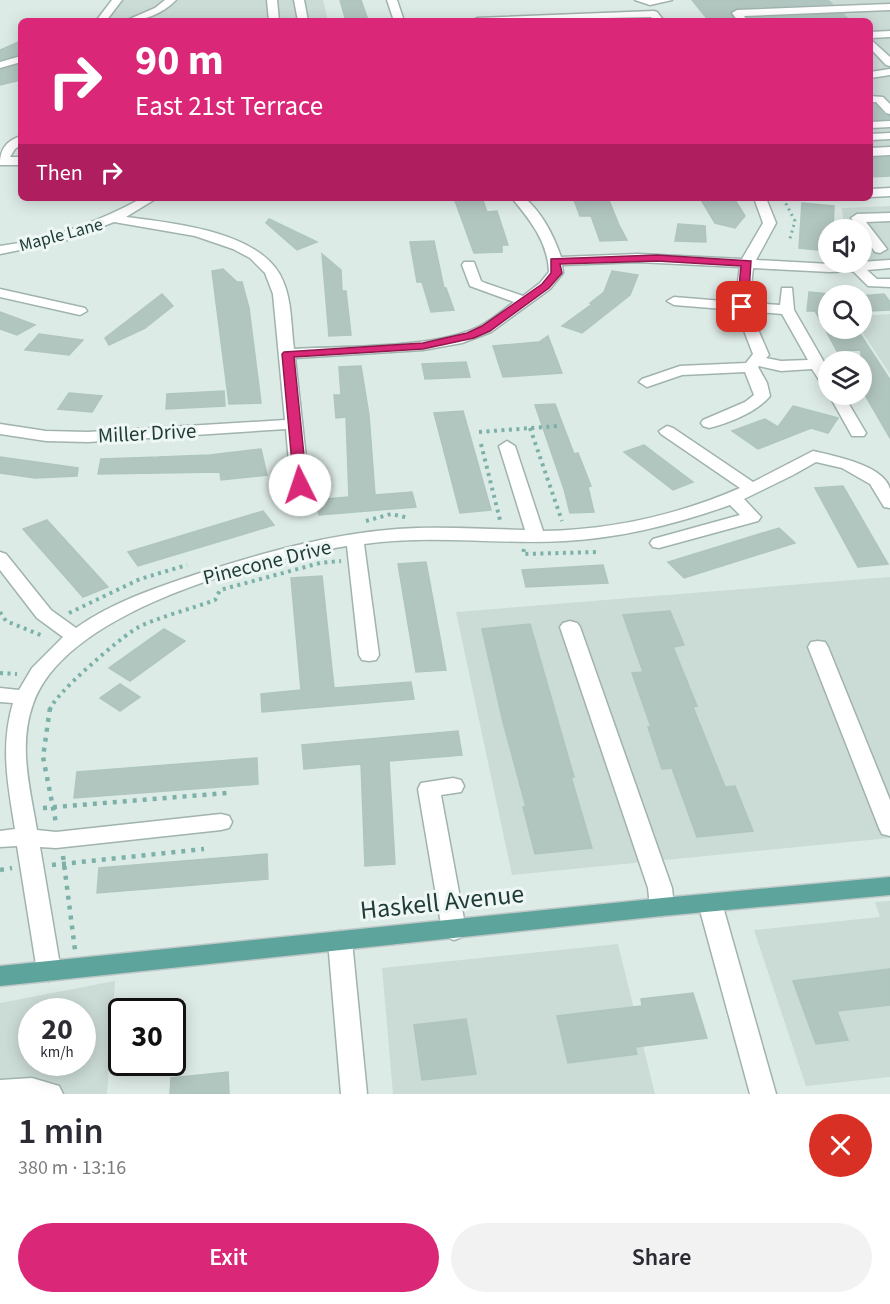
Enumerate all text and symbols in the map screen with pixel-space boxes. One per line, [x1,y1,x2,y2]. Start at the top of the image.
text: 90 m [135,31,224,91]
icon: right [36,42,114,120]
text: East 21st Terrace [135,87,323,126]
icon: right [95,156,128,189]
text: Then [36,157,83,189]
street label: Maple Lane [16,212,106,258]
map controls [818,219,872,405]
button: sound [818,219,872,273]
pin [716,281,767,332]
button: search [818,285,872,339]
icon: arrive [725,290,758,323]
button: layers [818,351,872,405]
street label: Miller Drive [97,415,197,451]
position arrow [268,453,332,517]
street label: Pinecone Drive [200,532,334,592]
street label: Haskell Avenue [358,875,526,929]
speed limit sign: 30 [108,998,186,1076]
text: 20 [41,1008,73,1051]
text: km/h [40,1042,74,1063]
text: 1 min [18,1106,104,1157]
button: close [809,1114,872,1177]
text: 380 m · 13:16 [18,1154,126,1182]
button: Exit [18,1223,439,1292]
button: Share [451,1223,872,1292]

